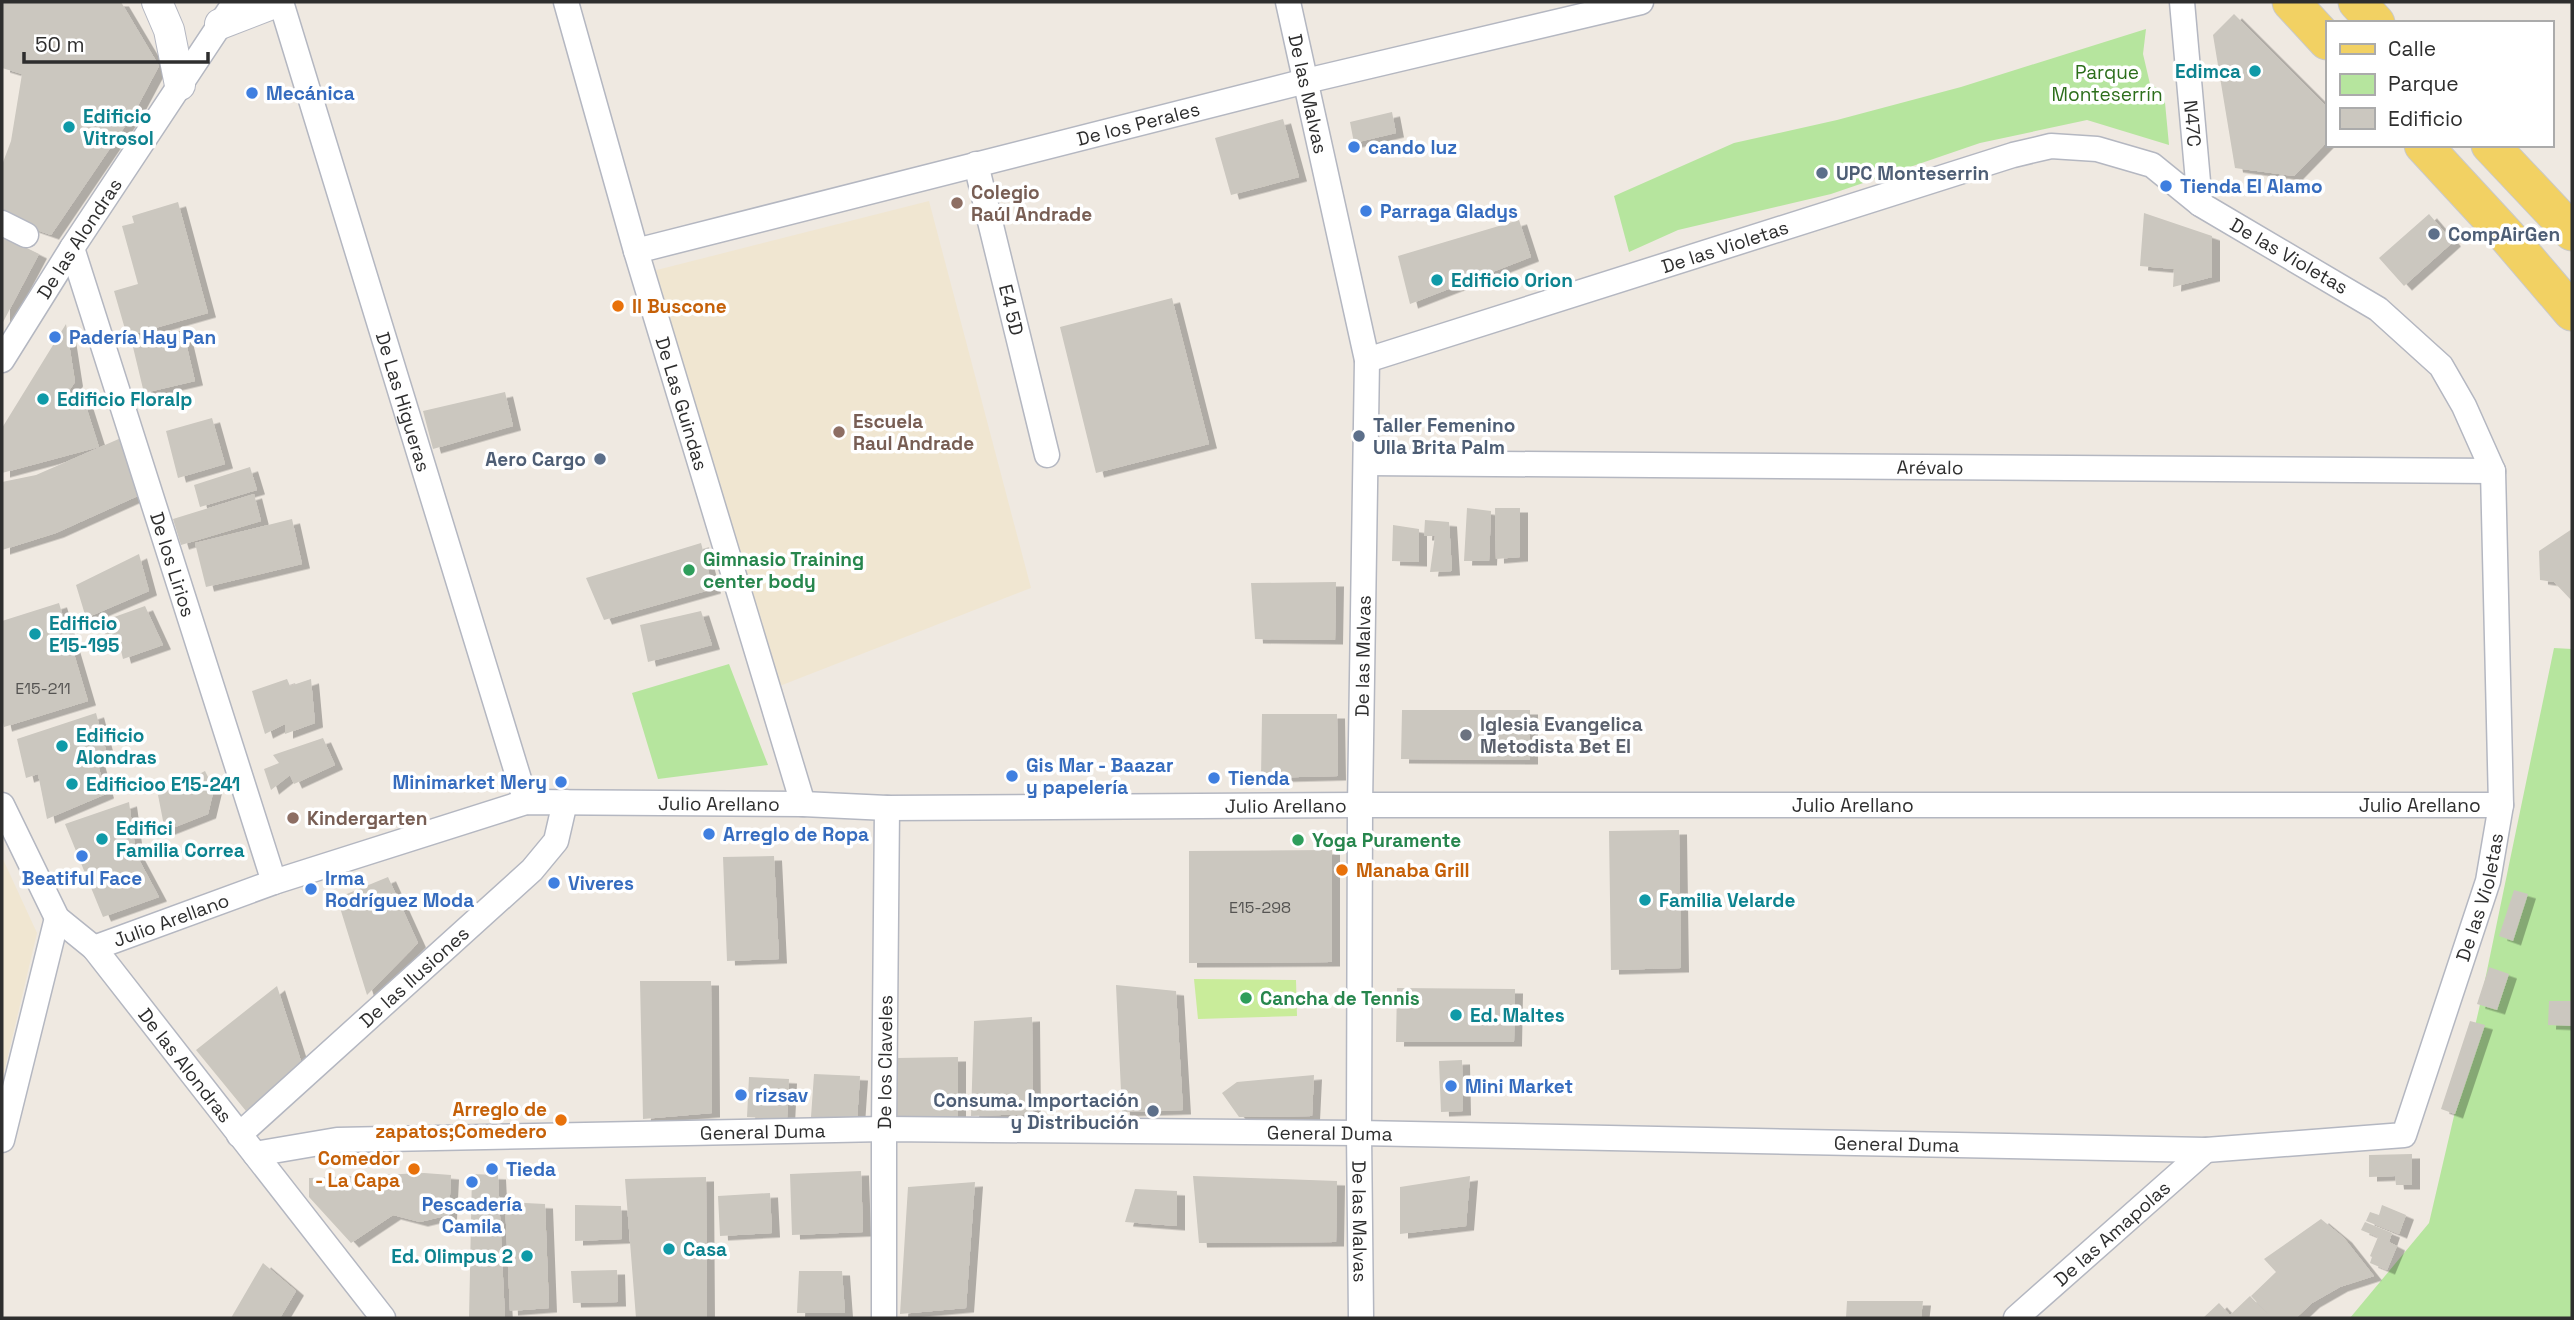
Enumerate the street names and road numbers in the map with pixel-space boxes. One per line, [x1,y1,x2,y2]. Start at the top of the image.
street label: De las Malvas [1283,32,1334,156]
street label: De los Perales [1074,96,1202,151]
street label: N47C [2178,99,2207,148]
street label: De las Alondras [31,173,127,303]
street label: De las Violetas [2226,212,2352,300]
street label: De las Violetas [1658,215,1792,279]
street label: E4 5D [993,282,1030,338]
street label: De Las Higueras [370,329,437,475]
street label: De Las Guindas [650,334,714,473]
street label: Arévalo [1896,454,1964,480]
street label: De los Lirios [144,509,201,620]
street label: De las Malvas [1349,595,1377,717]
street label: Julio Arellano [658,790,780,816]
street label: Julio Arellano [1225,793,1347,818]
street label: Julio Arellano [1792,793,1914,818]
street label: Julio Arellano [2359,793,2481,818]
street label: De las Violetas [2450,831,2509,964]
street label: Julio Arellano [109,887,233,952]
street label: De las Ilusiones [354,921,474,1033]
street label: De los Claveles [871,995,898,1129]
street label: De las Alondras [133,1003,238,1128]
street label: General Duma [700,1118,826,1145]
street label: General Duma [1267,1120,1393,1146]
street label: General Duma [1834,1130,1960,1158]
street label: De las Malvas [1347,1160,1373,1282]
street label: De las Amapolas [2048,1175,2176,1292]

